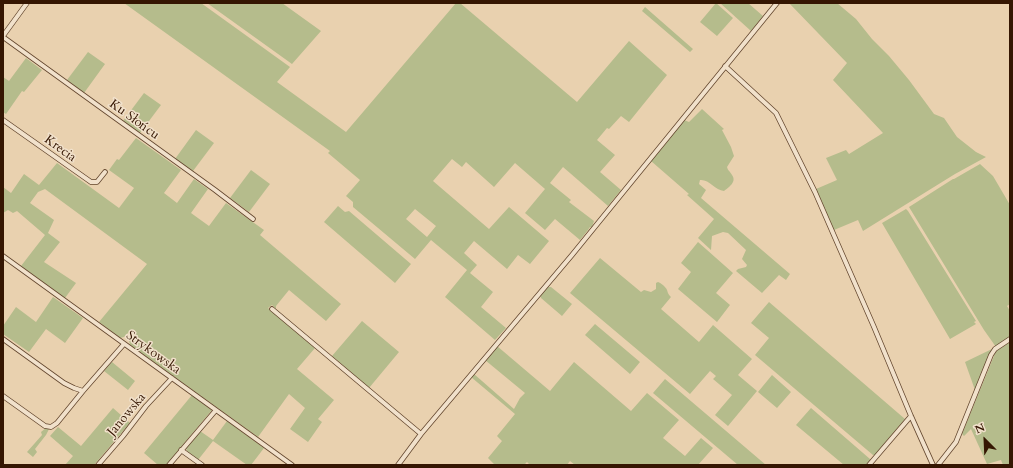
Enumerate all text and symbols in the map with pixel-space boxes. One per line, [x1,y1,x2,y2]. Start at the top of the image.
street label: Ku Słońcu [106,97,162,143]
street label: Krecia [41,132,79,166]
street label: Strykowska [123,328,183,378]
street label: Janowska [104,390,150,440]
north arrow [965,420,1005,460]
text: N [972,420,987,437]

